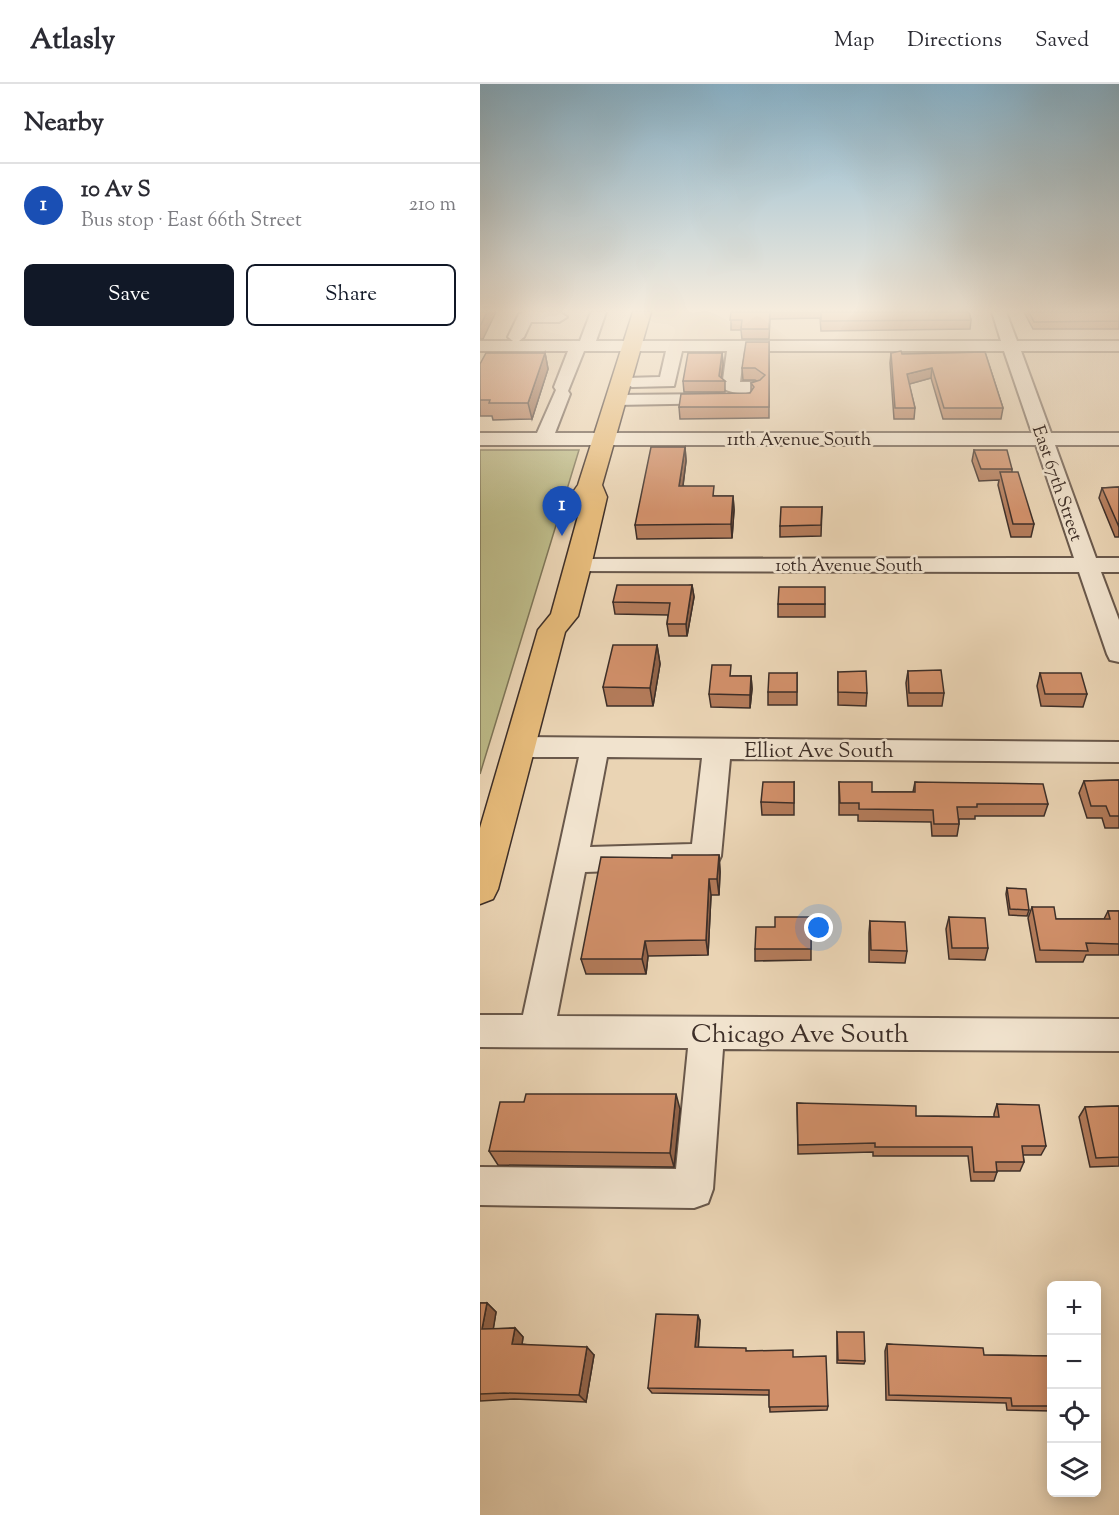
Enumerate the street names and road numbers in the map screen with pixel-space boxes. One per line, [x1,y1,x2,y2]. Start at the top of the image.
street label: East 67th Street [1024,422,1088,545]
street label: 11th Avenue South [727,428,872,454]
street label: 10th Avenue South [775,554,923,580]
street label: Elliot Ave South [744,737,894,767]
street label: Chicago Ave South [691,1017,909,1054]

